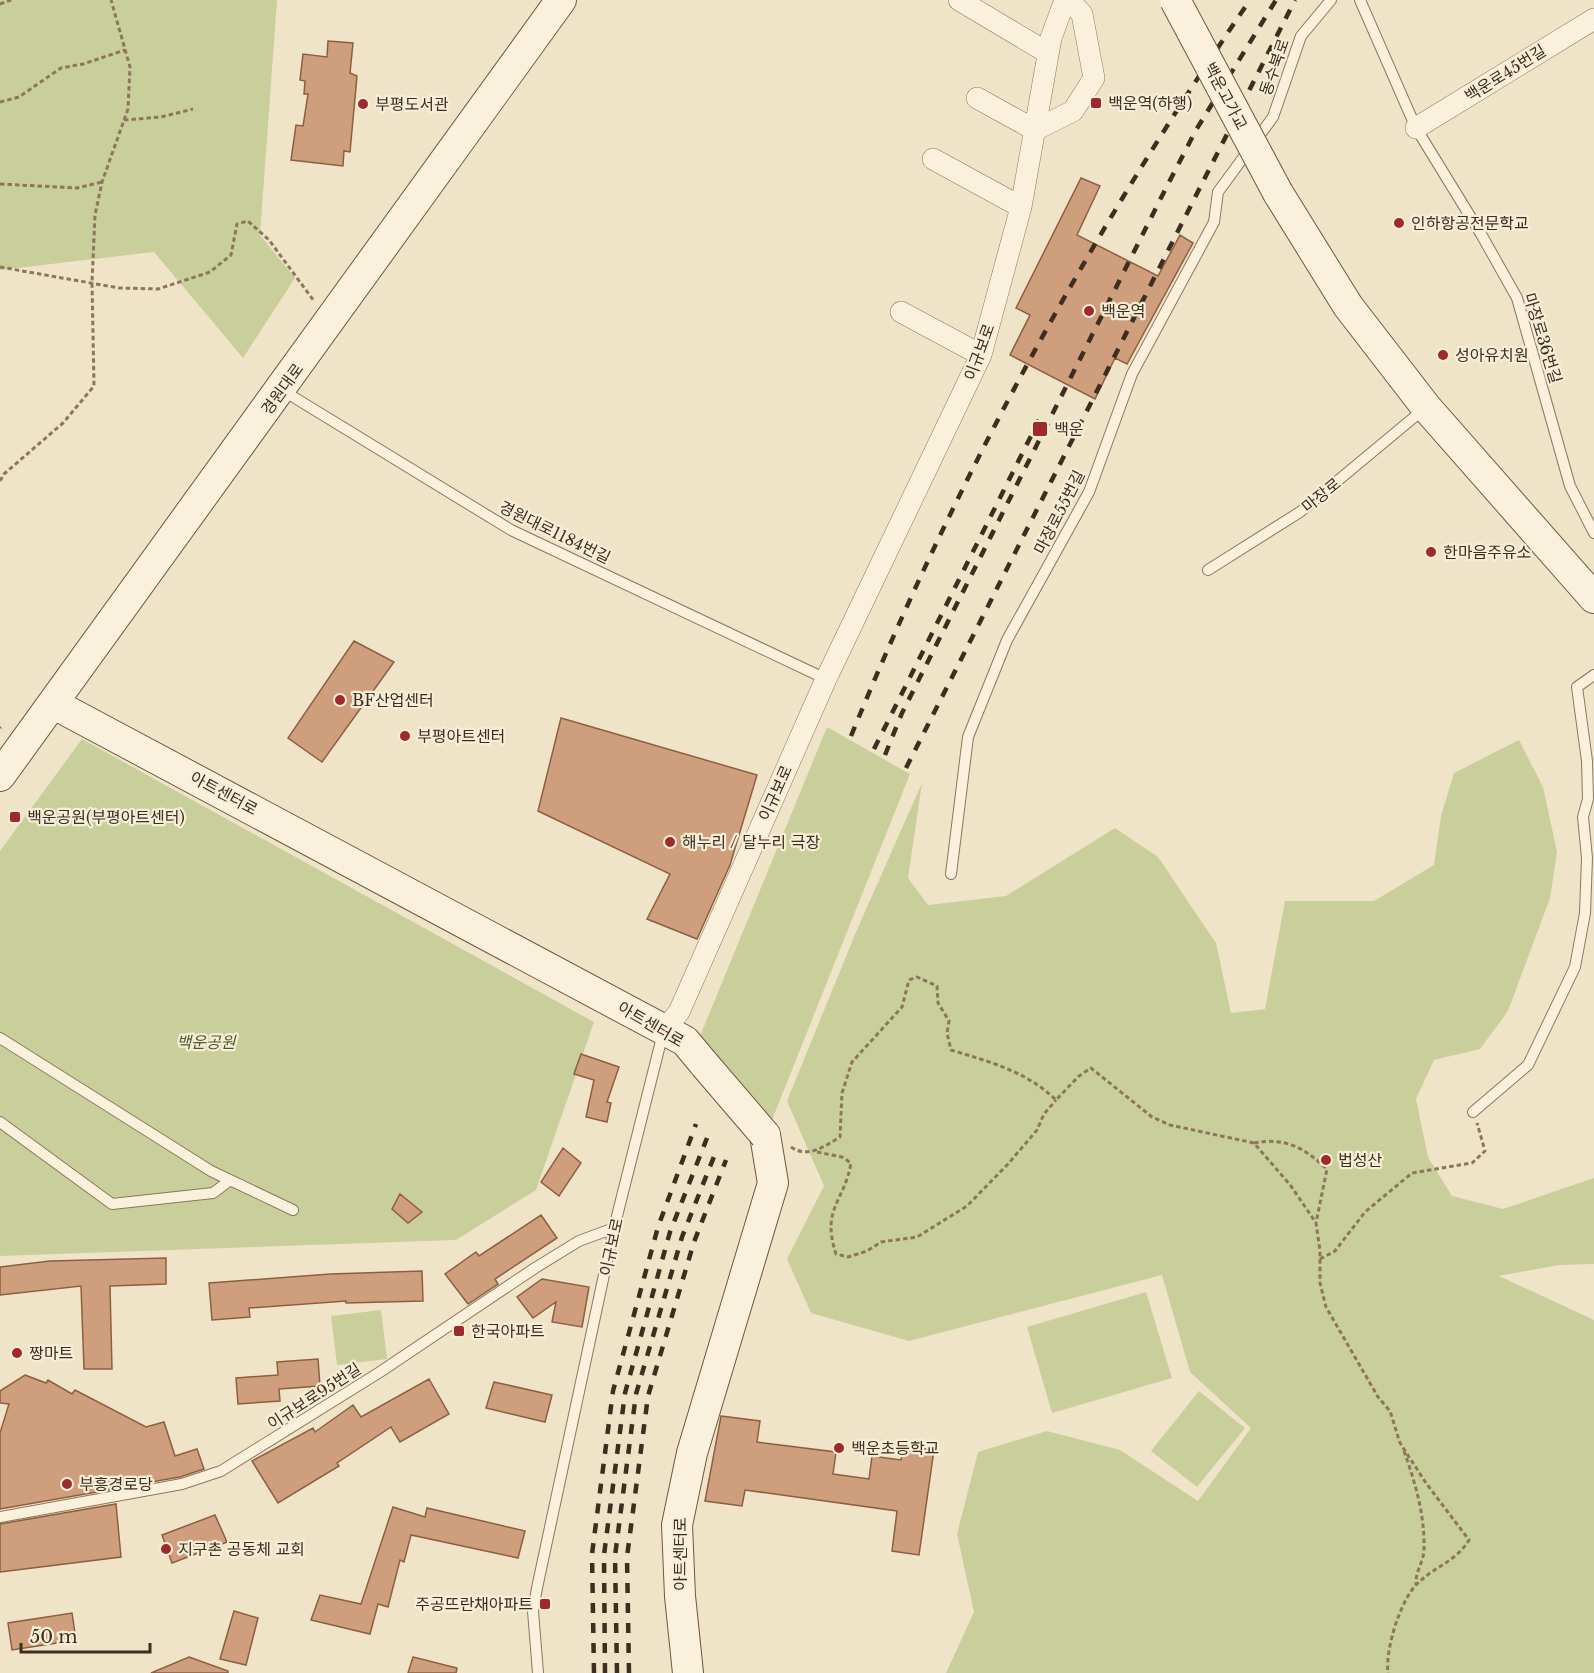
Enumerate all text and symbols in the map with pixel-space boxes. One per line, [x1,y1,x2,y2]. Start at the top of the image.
street label: 동수북로 [1255,36,1293,98]
street label: 백운로45번길 [1461,40,1549,106]
street label: 백운고가교 [1200,59,1252,133]
place label: 백운역(하행) [1108,93,1192,113]
place label: 부평도서관 [375,94,449,114]
marker: 백운역(하행) [1089,96,1103,110]
marker: 부평도서관 [356,97,370,111]
place label: 인하항공전문학교 [1411,213,1529,233]
marker: 인하항공전문학교 [1392,216,1406,230]
street label: 마장로36번길 [1520,290,1566,386]
place label: 백운역 [1101,301,1145,321]
marker: 백운역 [1082,304,1096,318]
street label: 이규보로 [960,321,999,383]
place label: 성아유치원 [1455,345,1529,365]
marker: 성아유치원 [1436,348,1450,362]
street label: 경원대로 [257,359,308,419]
place label: 백운 [1054,419,1083,439]
marker: 백운 [1031,420,1049,438]
street label: 마장로55번길 [1029,467,1089,557]
street label: 마장로 [1298,473,1345,517]
street label: 경원대로1184번길 [496,496,614,568]
place label: 한마음주유소 [1443,542,1531,562]
marker: 한마음주유소 [1424,545,1438,559]
place label: BF산업센터 [352,690,434,710]
marker: BF산업센터 [333,693,347,707]
place label: 부평아트센터 [417,726,505,746]
marker: 부평아트센터 [398,729,412,743]
street label: 이규보로 [754,762,796,824]
street label: 아트센터로 [187,767,261,819]
place label: 백운공원(부평아트센터) [27,807,185,827]
marker: 백운공원(부평아트센터) [8,810,22,824]
place label: 해누리 / 달누리 극장 [682,832,821,852]
marker: 해누리 / 달누리 극장 [663,835,677,849]
street label: 아트센터로 [614,997,688,1051]
park label: 백운공원 [177,1032,237,1052]
place label: 법성산 [1338,1150,1382,1170]
marker: 법성산 [1319,1153,1333,1167]
street label: 이규보로 [595,1216,627,1278]
place label: 한국아파트 [471,1321,545,1341]
marker: 한국아파트 [452,1324,466,1338]
place label: 짱마트 [29,1343,73,1363]
marker: 짱마트 [10,1346,24,1360]
street label: 이규보로95번길 [263,1358,365,1434]
place label: 백운초등학교 [851,1438,939,1458]
marker: 백운초등학교 [832,1441,846,1455]
place label: 부흥경로당 [79,1474,153,1494]
marker: 부흥경로당 [60,1477,74,1491]
street label: 아트센터로 [670,1517,690,1591]
place label: 지구촌 공동체 교회 [178,1539,305,1559]
marker: 지구촌 공동체 교회 [159,1542,173,1556]
place label: 주공뜨란채아파트 [415,1594,533,1614]
marker: 주공뜨란채아파트 [538,1597,552,1611]
scale bar [21,1616,150,1654]
text: 50 m [30,1626,78,1648]

